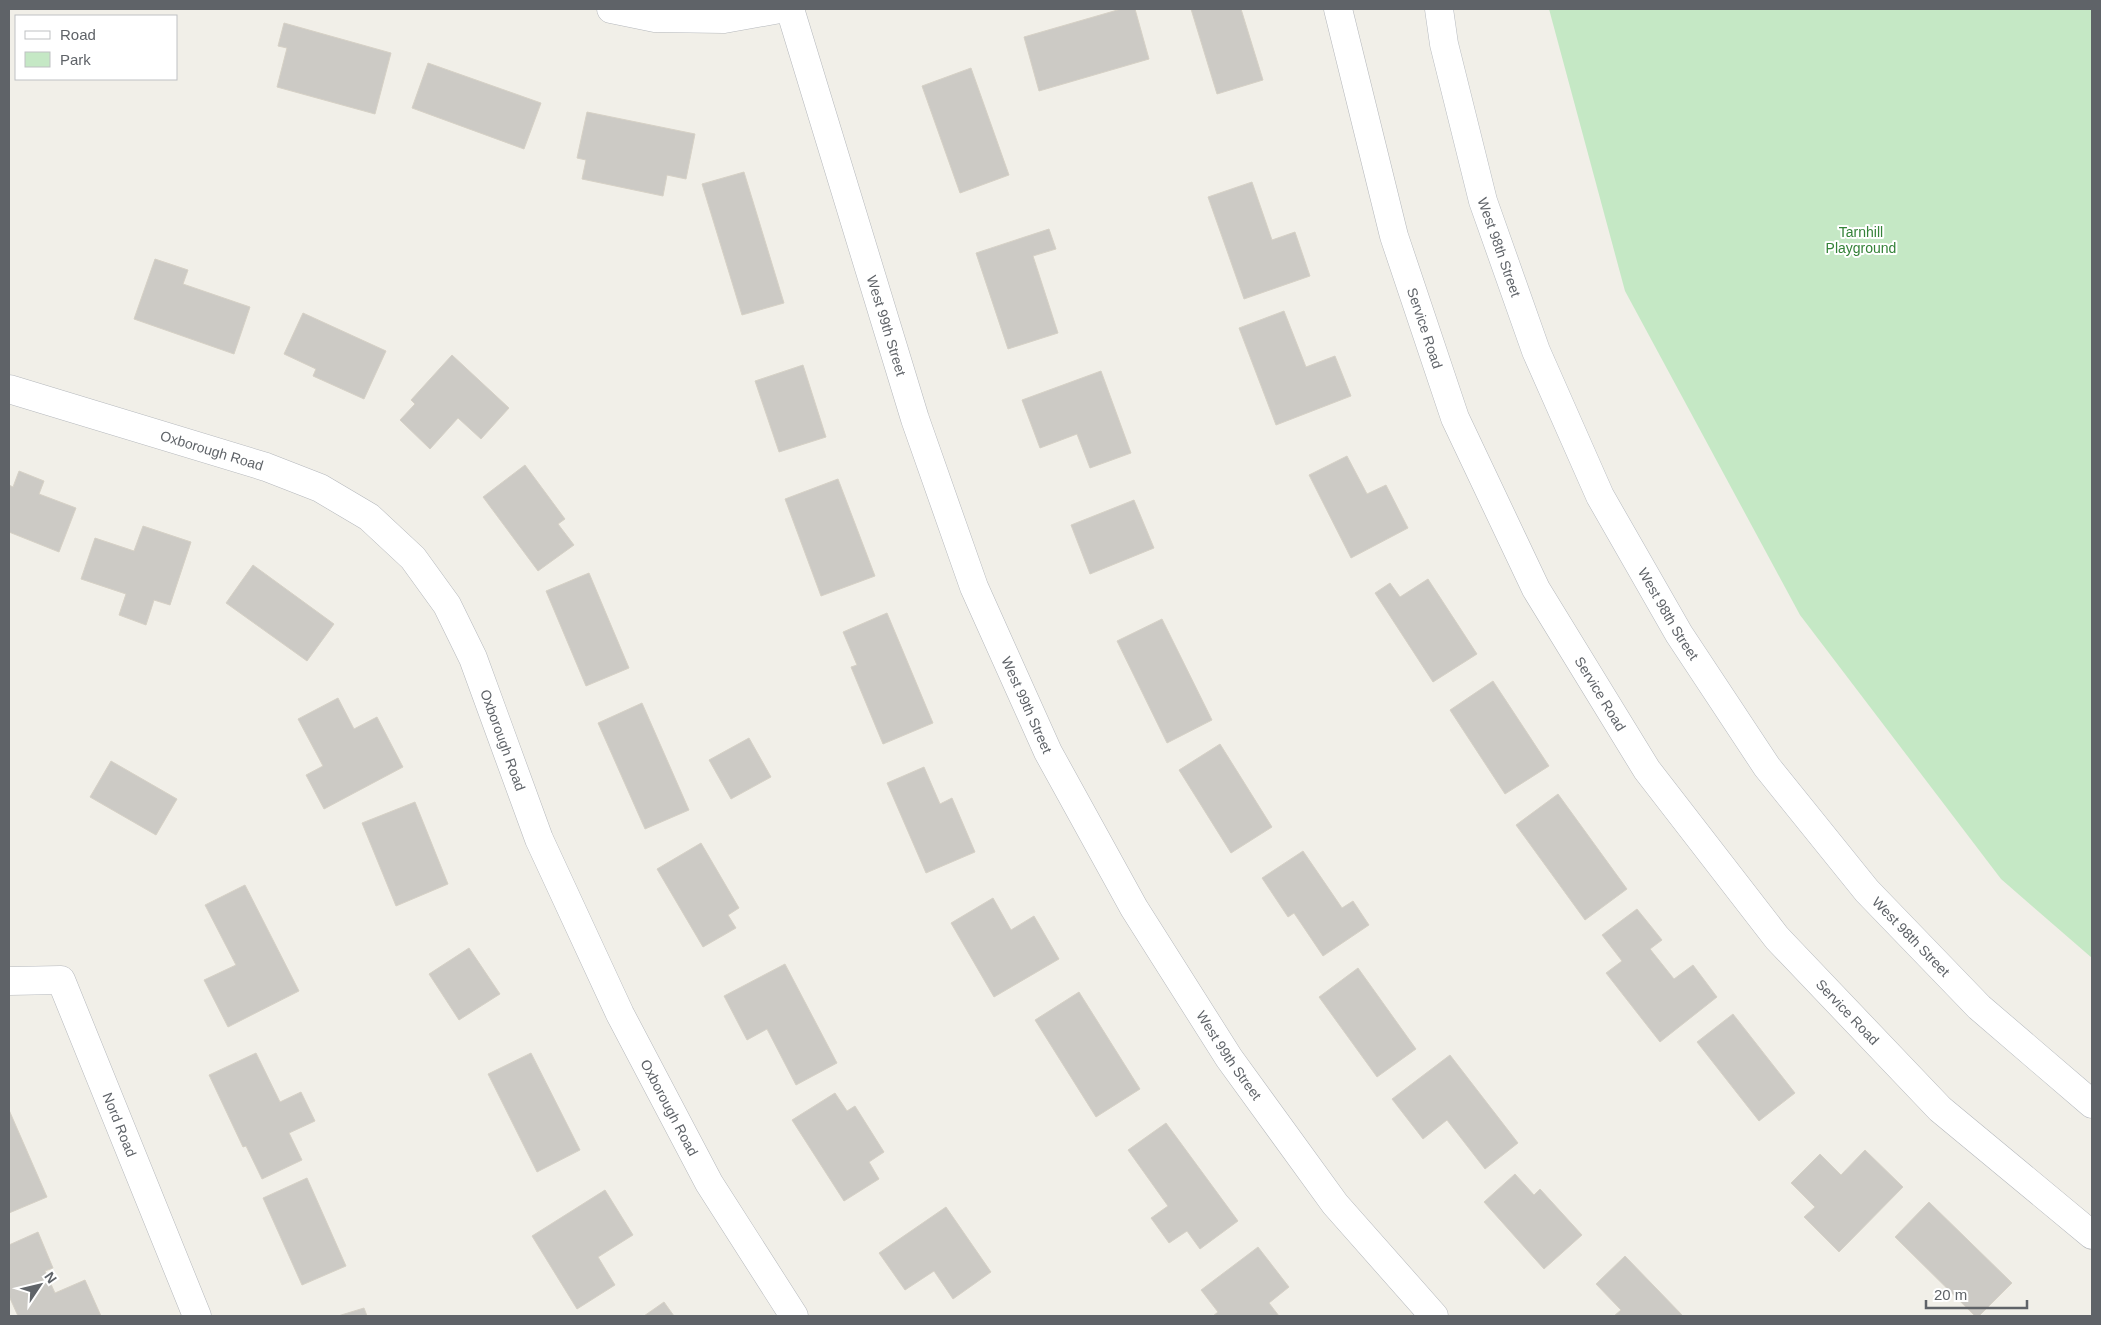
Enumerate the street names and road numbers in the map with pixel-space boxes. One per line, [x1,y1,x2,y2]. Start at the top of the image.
street label: West 98th Street [1474,195,1524,299]
street label: West 99th Street [864,273,909,378]
street label: Service Road [1404,286,1446,371]
street label: Oxborough Road [158,427,265,474]
street label: West 98th Street [1635,565,1702,663]
street label: West 99th Street [998,654,1056,756]
street label: Service Road [1572,654,1629,734]
street label: Oxborough Road [477,687,529,793]
street label: West 98th Street [1869,894,1953,980]
street label: Service Road [1813,976,1882,1048]
street label: West 99th Street [1193,1008,1265,1103]
street label: Oxborough Road [637,1057,701,1159]
street label: Nord Road [99,1090,140,1159]

